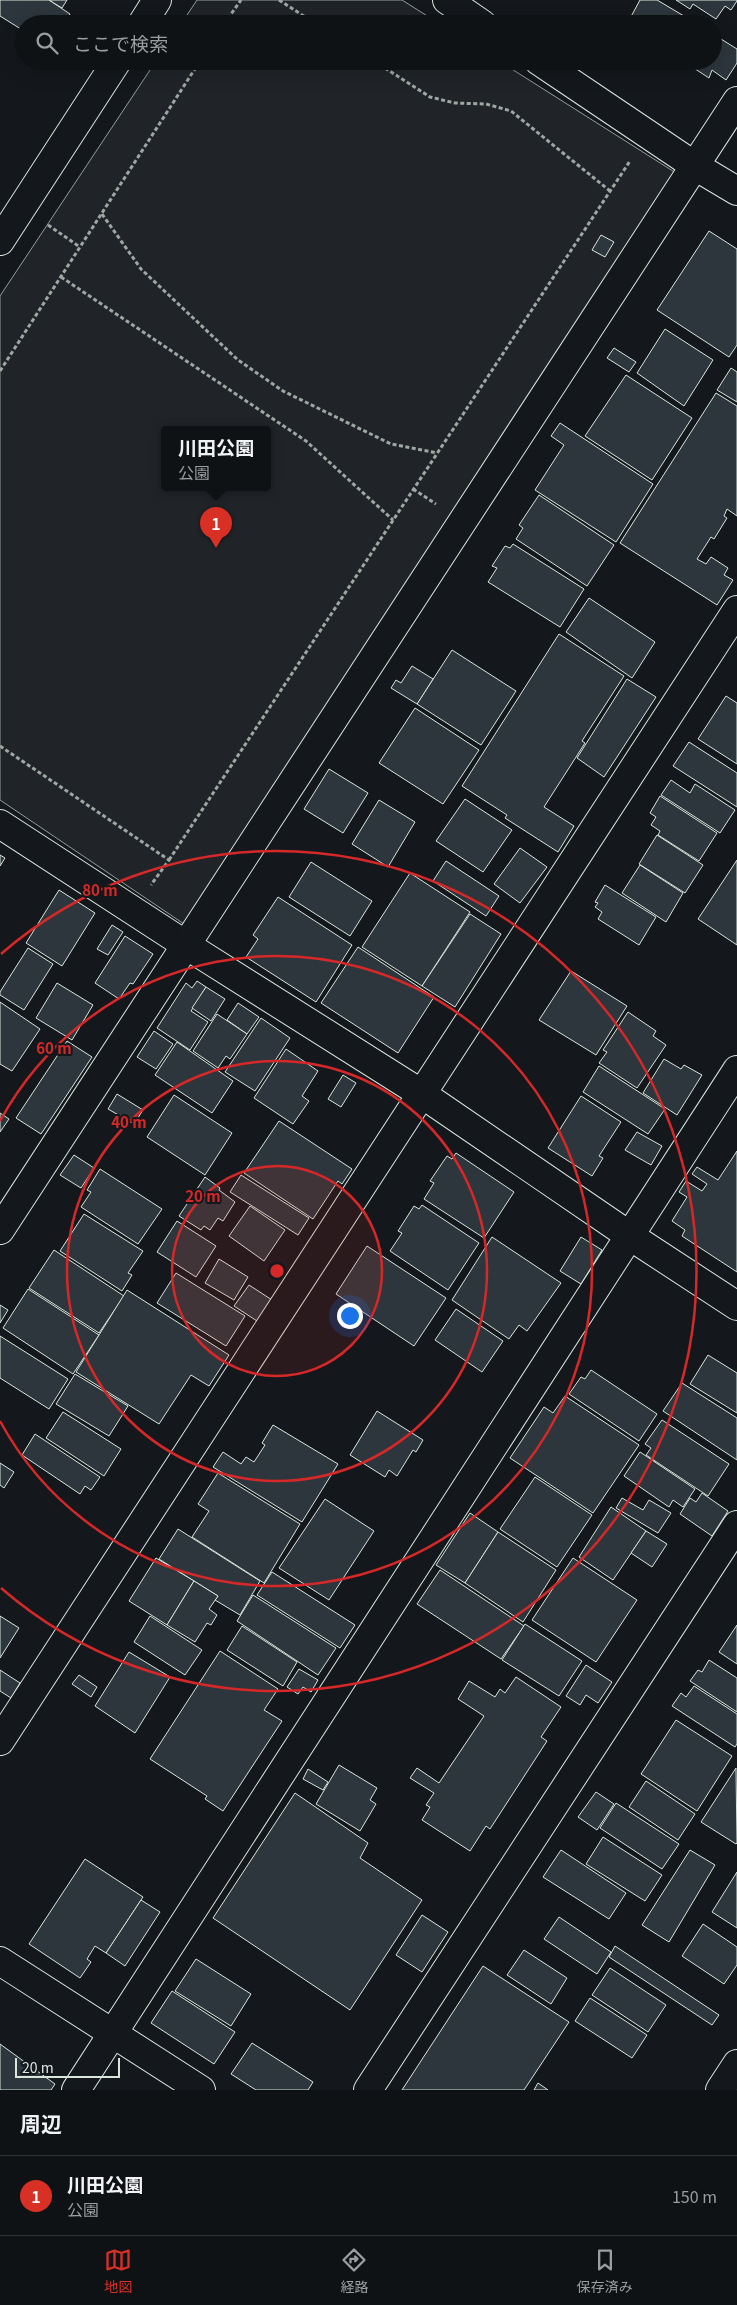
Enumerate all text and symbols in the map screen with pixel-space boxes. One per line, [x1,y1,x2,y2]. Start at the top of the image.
search box [15,15,722,70]
icon: search [33,29,61,57]
text: ここで検索 [73,29,168,56]
popup [161,426,271,491]
text: 川田公園 [178,433,254,460]
text: 公園 [178,460,210,484]
pin: 1 [200,507,232,548]
text: 80 m [82,879,118,900]
text: 60 m [36,1037,72,1058]
text: 40 m [111,1111,147,1132]
text: 20 m [185,1185,221,1206]
centre of rings [268,1262,286,1280]
your location [337,1303,363,1329]
scale bar [15,2055,120,2078]
text: 20 m [22,2057,54,2077]
text: 周辺 [20,2108,62,2138]
text: 川田公園 [67,2170,143,2197]
text: 1 [31,2184,41,2208]
text: 150 m [672,2184,717,2208]
text: 公園 [67,2197,99,2221]
tab: 地図 [104,2246,132,2296]
tab: 経路 [340,2246,368,2296]
tab: 保存済み [577,2246,633,2296]

